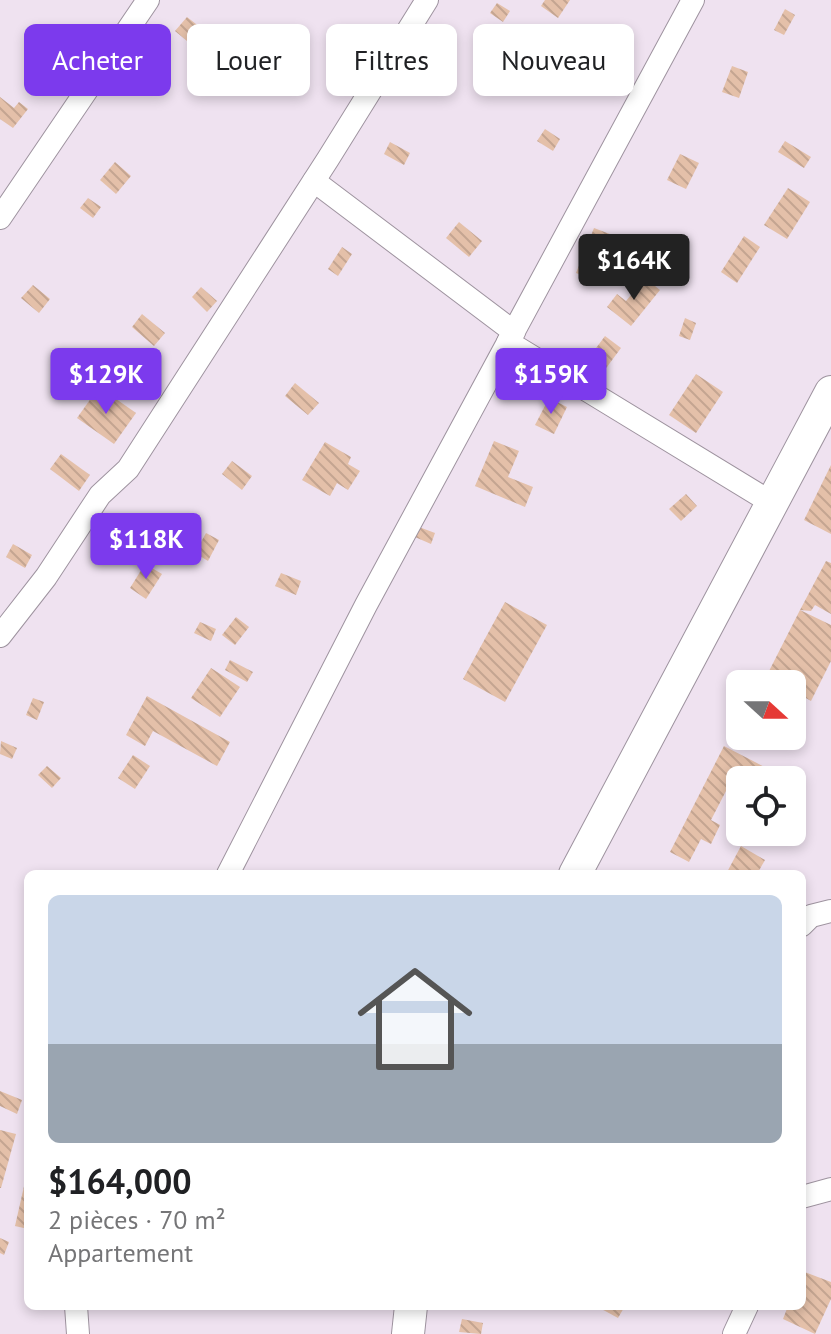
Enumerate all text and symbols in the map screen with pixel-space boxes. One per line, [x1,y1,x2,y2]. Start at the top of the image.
chip: Acheter [24,24,171,96]
chip: Louer [187,24,310,96]
chip: Filtres [326,24,457,96]
chip: Nouveau [473,24,634,96]
pin: $164K [578,234,690,302]
text: $164K [596,243,672,276]
pin: $129K [50,348,162,416]
pin: $159K [495,348,607,416]
text: $129K [68,357,144,390]
text: $159K [513,357,589,390]
pin: $118K [90,513,202,581]
text: $118K [108,522,184,555]
north arrow [726,670,806,750]
map controls [726,670,806,846]
button: locate [726,766,806,846]
icon: home [343,947,487,1091]
text: $164,000 [48,1159,192,1203]
text: 2 pièces · 70 m² [48,1203,226,1236]
text: Appartement [48,1236,193,1269]

